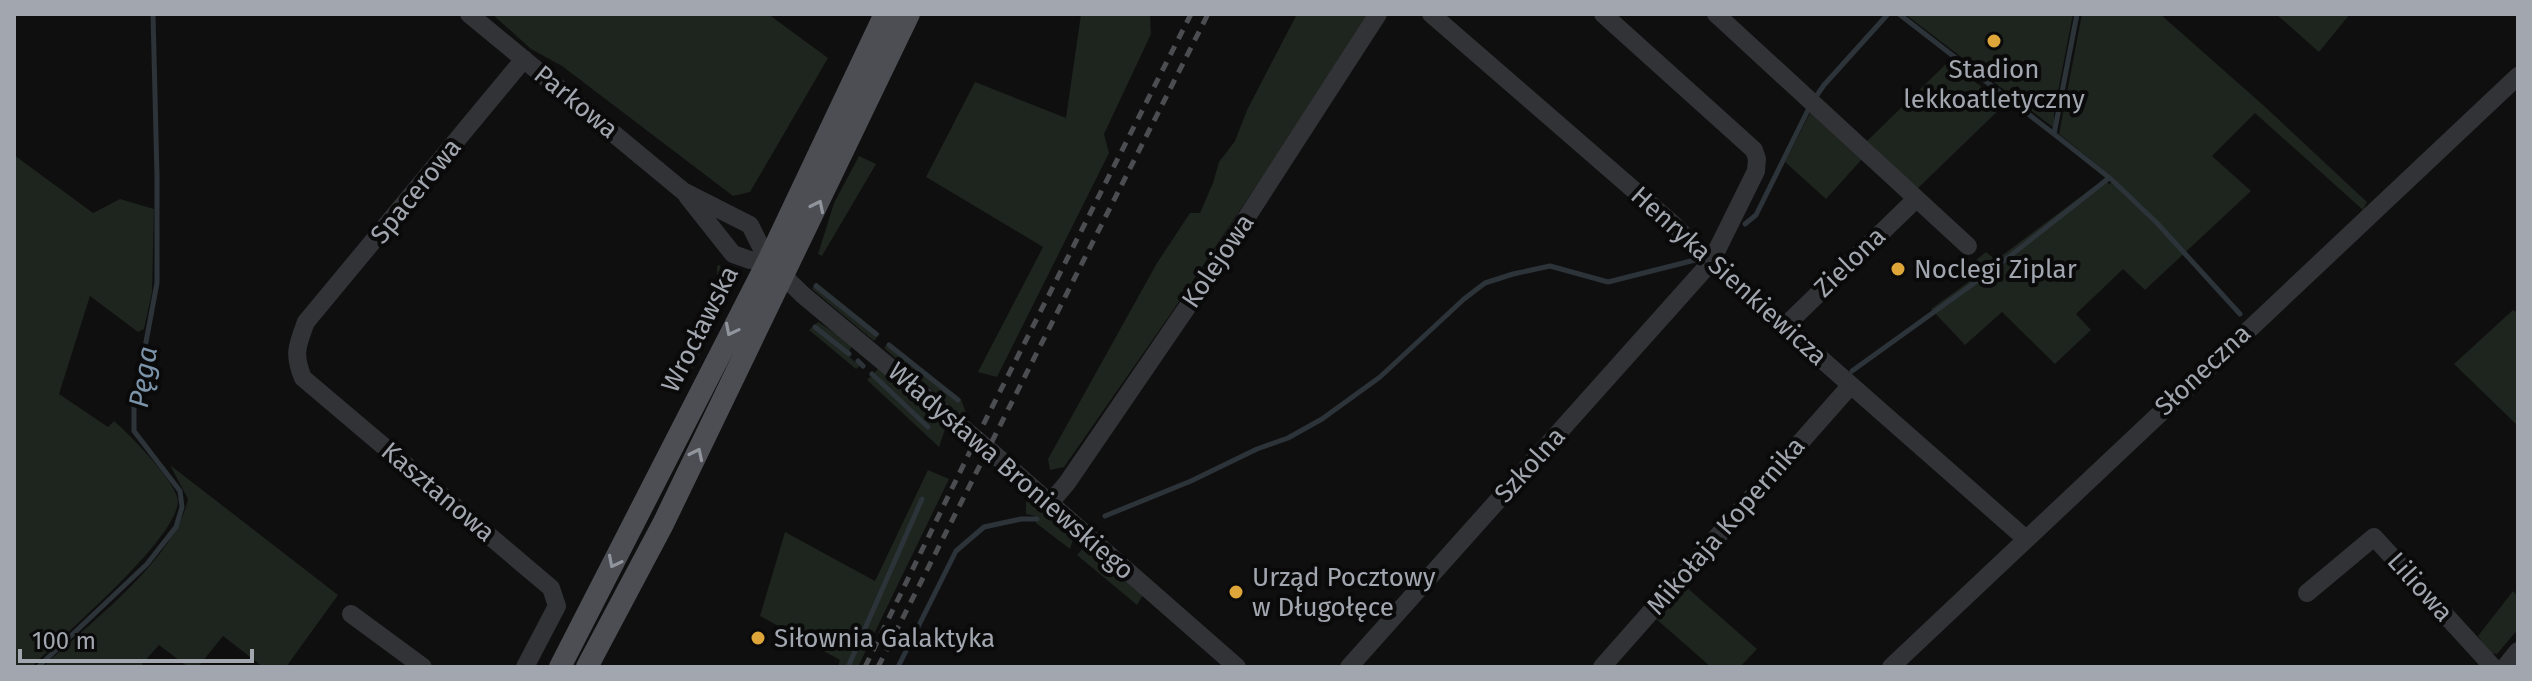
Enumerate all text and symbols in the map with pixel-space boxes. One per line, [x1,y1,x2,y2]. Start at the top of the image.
marker: Stadion lekkoatletyczny [1985,32,2003,50]
place label: Stadion lekkoatletyczny [1903,54,2085,115]
street label: Parkowa [528,59,624,145]
street label: Spacerowa [364,132,468,250]
street label: Henryka Sienkiewicza [1625,180,1833,372]
one-way arrow [808,200,824,214]
street label: Kolejowa [1175,208,1261,314]
street label: Zielona [1808,221,1892,303]
place label: Noclegi Ziplar [1914,254,2077,285]
marker: Noclegi Ziplar [1889,260,1907,278]
street label: Wrocławska [655,261,745,397]
street label: Słoneczna [2149,318,2257,422]
one-way arrow [725,321,740,336]
water label: Pęga [122,344,164,410]
street label: Władysława Broniewskiego [882,356,1140,586]
street label: Szkolna [1488,421,1572,509]
street label: Mikołaja Kopernika [1640,431,1812,621]
street label: Kasztanowa [375,436,501,548]
one-way arrow [687,448,703,462]
street label: Liliowa [2381,546,2459,628]
one-way arrow [609,554,624,568]
place label: Urząd Pocztowy w Długołęce [1252,562,1436,623]
marker: Urząd Pocztowy w Długołęce [1227,583,1245,601]
scale bar [20,613,252,663]
place label: Siłownia Galaktyka [774,623,995,654]
text: 100 m [32,627,96,655]
marker: Siłownia Galaktyka [749,629,767,647]

